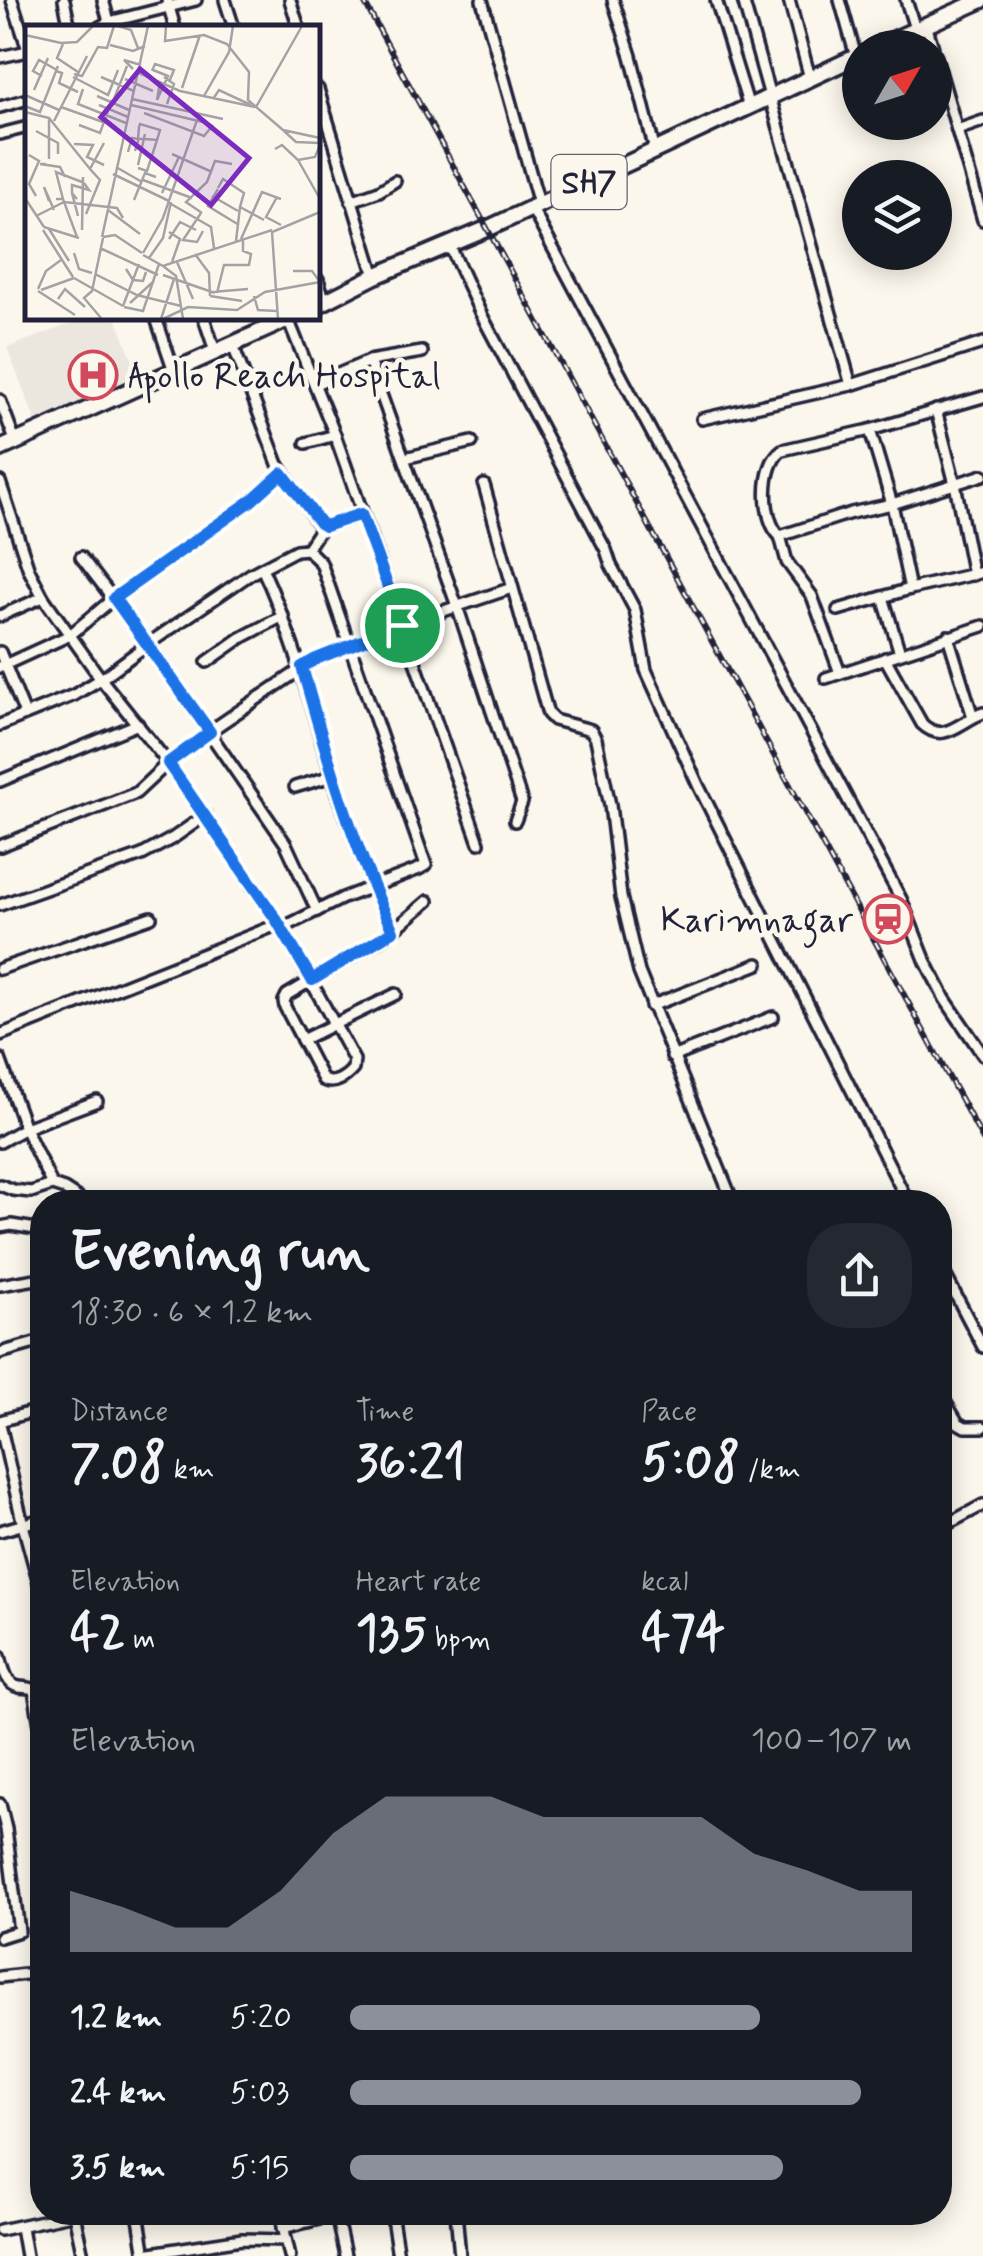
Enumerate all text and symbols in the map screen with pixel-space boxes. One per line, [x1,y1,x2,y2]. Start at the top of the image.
inset map [25,25,320,320]
north arrow [842,30,952,140]
map controls [842,30,952,270]
road number: SH7 [552,155,626,209]
button: layers [842,160,952,270]
hospital icon: Apollo Reach Hospital [67,349,119,401]
place label: Apollo Reach Hospital [128,354,441,404]
pin [360,583,445,668]
icon: arrive [375,598,430,653]
station icon: Karimnagar [862,893,914,945]
place label: Karimnagar [660,898,854,948]
text: Evening run [70,1218,370,1290]
button: share [807,1223,912,1328]
text: 18:30 · 6 × 1.2 km [70,1292,313,1334]
text: Distance [70,1394,168,1431]
text: Time [356,1394,414,1431]
text: Pace [641,1394,697,1431]
text: 7.08 [70,1431,166,1497]
text: 36:21 [356,1431,465,1497]
text: 5:08 [641,1431,740,1497]
text: km [166,1452,215,1489]
text: /km [740,1452,801,1489]
text: Elevation [70,1564,180,1601]
text: Heart rate [356,1564,481,1601]
text: kcal [641,1564,688,1601]
text: 42 [70,1601,126,1667]
text: 135 [356,1601,427,1667]
text: 474 [641,1601,725,1667]
text: m [126,1622,155,1659]
text: bpm [427,1622,491,1659]
text: Elevation [70,1720,196,1762]
text: 100–107 m [751,1720,912,1762]
text: 1.2 km [70,1997,162,2039]
text: 5:20 [230,1997,292,2039]
text: 2.4 km [70,2072,166,2114]
text: 5:03 [230,2072,289,2114]
text: 3.5 km [70,2147,166,2189]
text: 5:15 [230,2147,289,2189]

